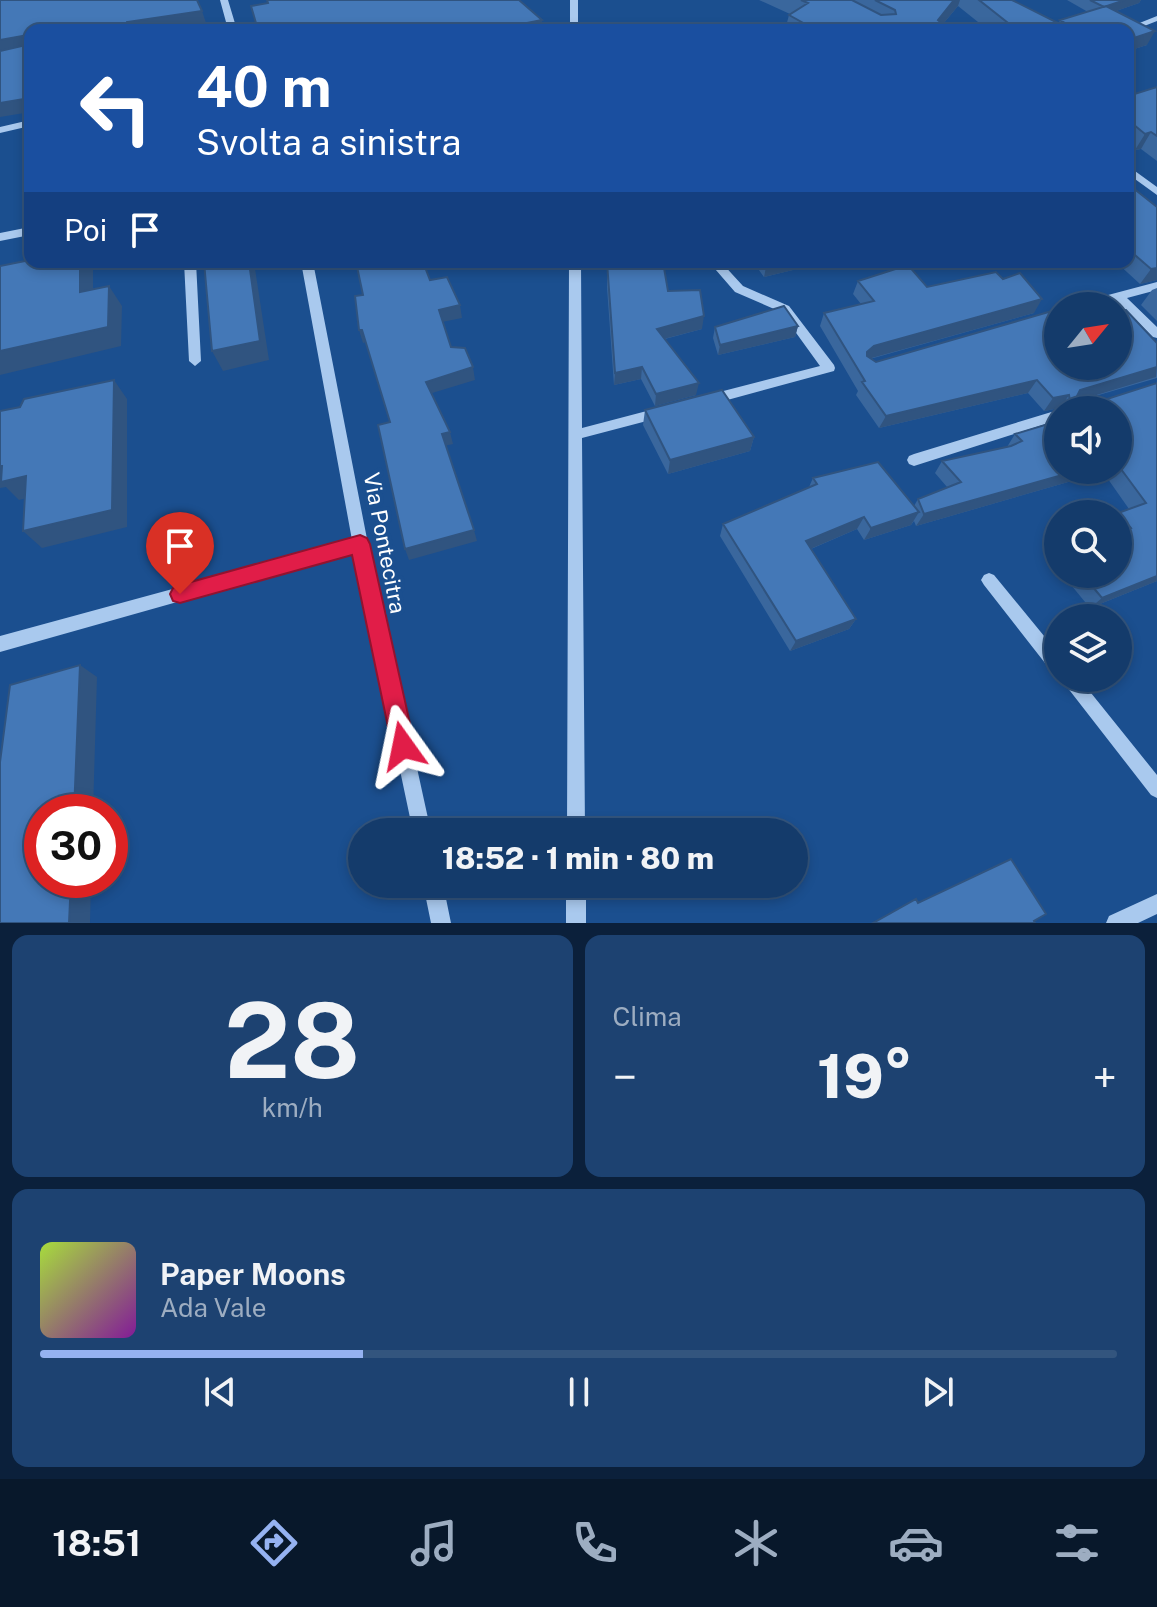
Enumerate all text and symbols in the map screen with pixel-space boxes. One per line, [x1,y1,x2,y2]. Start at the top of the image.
text: 40 m [196,54,332,120]
icon: left [64,56,168,160]
text: Svolta a sinistra [196,121,461,163]
icon: arrive [123,208,167,252]
text: Poi [64,212,107,248]
north arrow [1044,292,1132,380]
map controls [1044,292,1132,692]
button: sound [1044,396,1132,484]
street label: Via Pontecitra [359,470,411,616]
button: search [1044,500,1132,588]
pin [146,512,214,594]
icon: arrive [158,524,202,568]
button: layers [1044,604,1132,692]
position arrow [361,704,445,788]
speed limit sign: 30 [24,794,128,898]
text: 18:52 · 1 min · 80 m [442,840,714,876]
text: 28 [224,979,360,1101]
text: Clima [613,1001,682,1032]
text: 19° [817,1041,913,1112]
text: − [613,1051,637,1103]
text: + [1093,1051,1117,1103]
text: km/h [262,1092,323,1123]
text: Paper Moons [160,1256,346,1292]
text: Ada Vale [160,1292,266,1323]
icon: previous [198,1370,242,1414]
icon: pause [557,1370,601,1414]
icon: next [916,1370,960,1414]
icon: directions [246,1515,302,1571]
icon: music [406,1515,462,1571]
icon: phone [567,1515,623,1571]
icon: climate [728,1515,784,1571]
icon: car [888,1515,944,1571]
icon: filters [1049,1515,1105,1571]
text: 18:51 [52,1522,141,1564]

